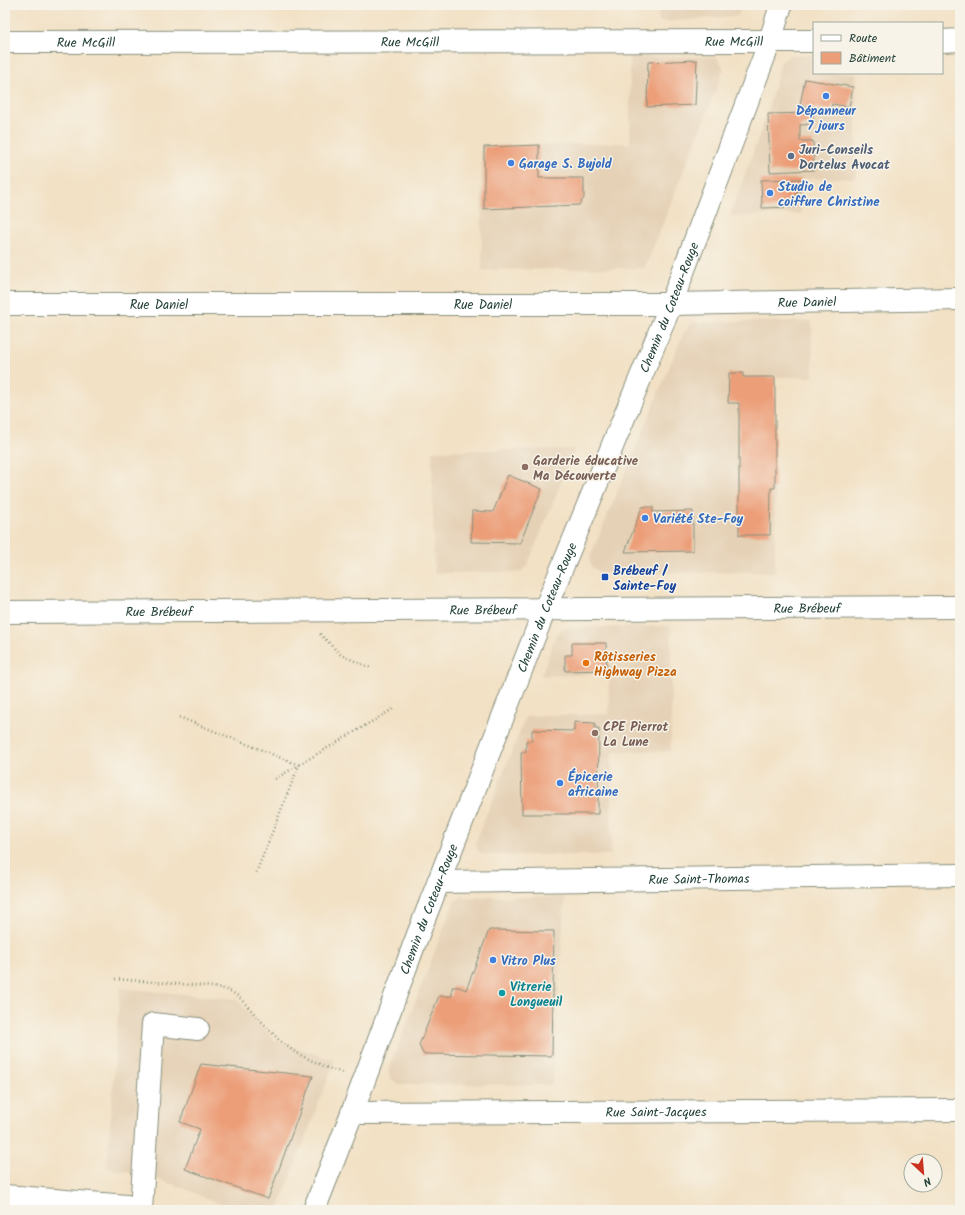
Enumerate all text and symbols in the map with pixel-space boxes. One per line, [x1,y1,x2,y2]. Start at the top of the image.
legend [813,22,943,74]
text: Route [849,29,878,48]
street label: Rue McGill [381,32,439,54]
street label: Rue McGill [705,32,763,53]
street label: Rue McGill [57,33,115,54]
text: Bâtiment [849,49,896,68]
marker: Dépanneur 7 jours [821,91,831,101]
place label: Dépanneur 7 jours [796,101,857,137]
place label: Juri-Conseils Dortelus Avocat [799,140,890,176]
marker: Juri-Conseils Dortelus Avocat [786,151,796,161]
place label: Garage S. Bujold [519,154,613,175]
marker: Garage S. Bujold [506,158,516,168]
place label: Studio de coiffure Christine [778,177,880,213]
marker: Studio de coiffure Christine [765,188,775,198]
street label: Chemin du Coteau-Rouge [635,239,705,376]
street label: Rue Daniel [778,292,836,314]
street label: Rue Daniel [130,295,188,316]
street label: Rue Daniel [454,295,512,316]
place label: Garderie éducative Ma Découverte [533,451,639,487]
marker: Garderie éducative Ma Découverte [520,462,530,472]
place label: Variété Ste-Foy [653,509,744,530]
marker: Variété Ste-Foy [640,513,650,523]
street label: Chemin du Coteau-Rouge [512,539,583,676]
place label: Brébeuf / Sainte-Foy [613,561,676,597]
marker: Brébeuf / Sainte-Foy [600,572,610,582]
street label: Rue Brébeuf [773,599,842,620]
street label: Rue Brébeuf [449,600,518,622]
street label: Rue Brébeuf [125,602,194,623]
place label: Rôtisseries Highway Pizza [594,647,677,683]
marker: Rôtisseries Highway Pizza [581,658,591,668]
place label: CPE Pierrot La Lune [603,717,669,753]
marker: CPE Pierrot La Lune [590,728,600,738]
place label: Épicerie africaine [568,767,619,803]
marker: Épicerie africaine [555,778,565,788]
street label: Chemin du Coteau-Rouge [395,841,464,978]
street label: Rue Saint-Thomas [648,869,750,891]
place label: Vitro Plus [501,951,556,972]
marker: Vitro Plus [488,955,498,965]
place label: Vitrerie Longueuil [510,977,563,1013]
marker: Vitrerie Longueuil [497,988,507,998]
street label: Rue Saint-Jacques [606,1102,707,1124]
north arrow [903,1153,943,1193]
text: N [920,1171,934,1191]

